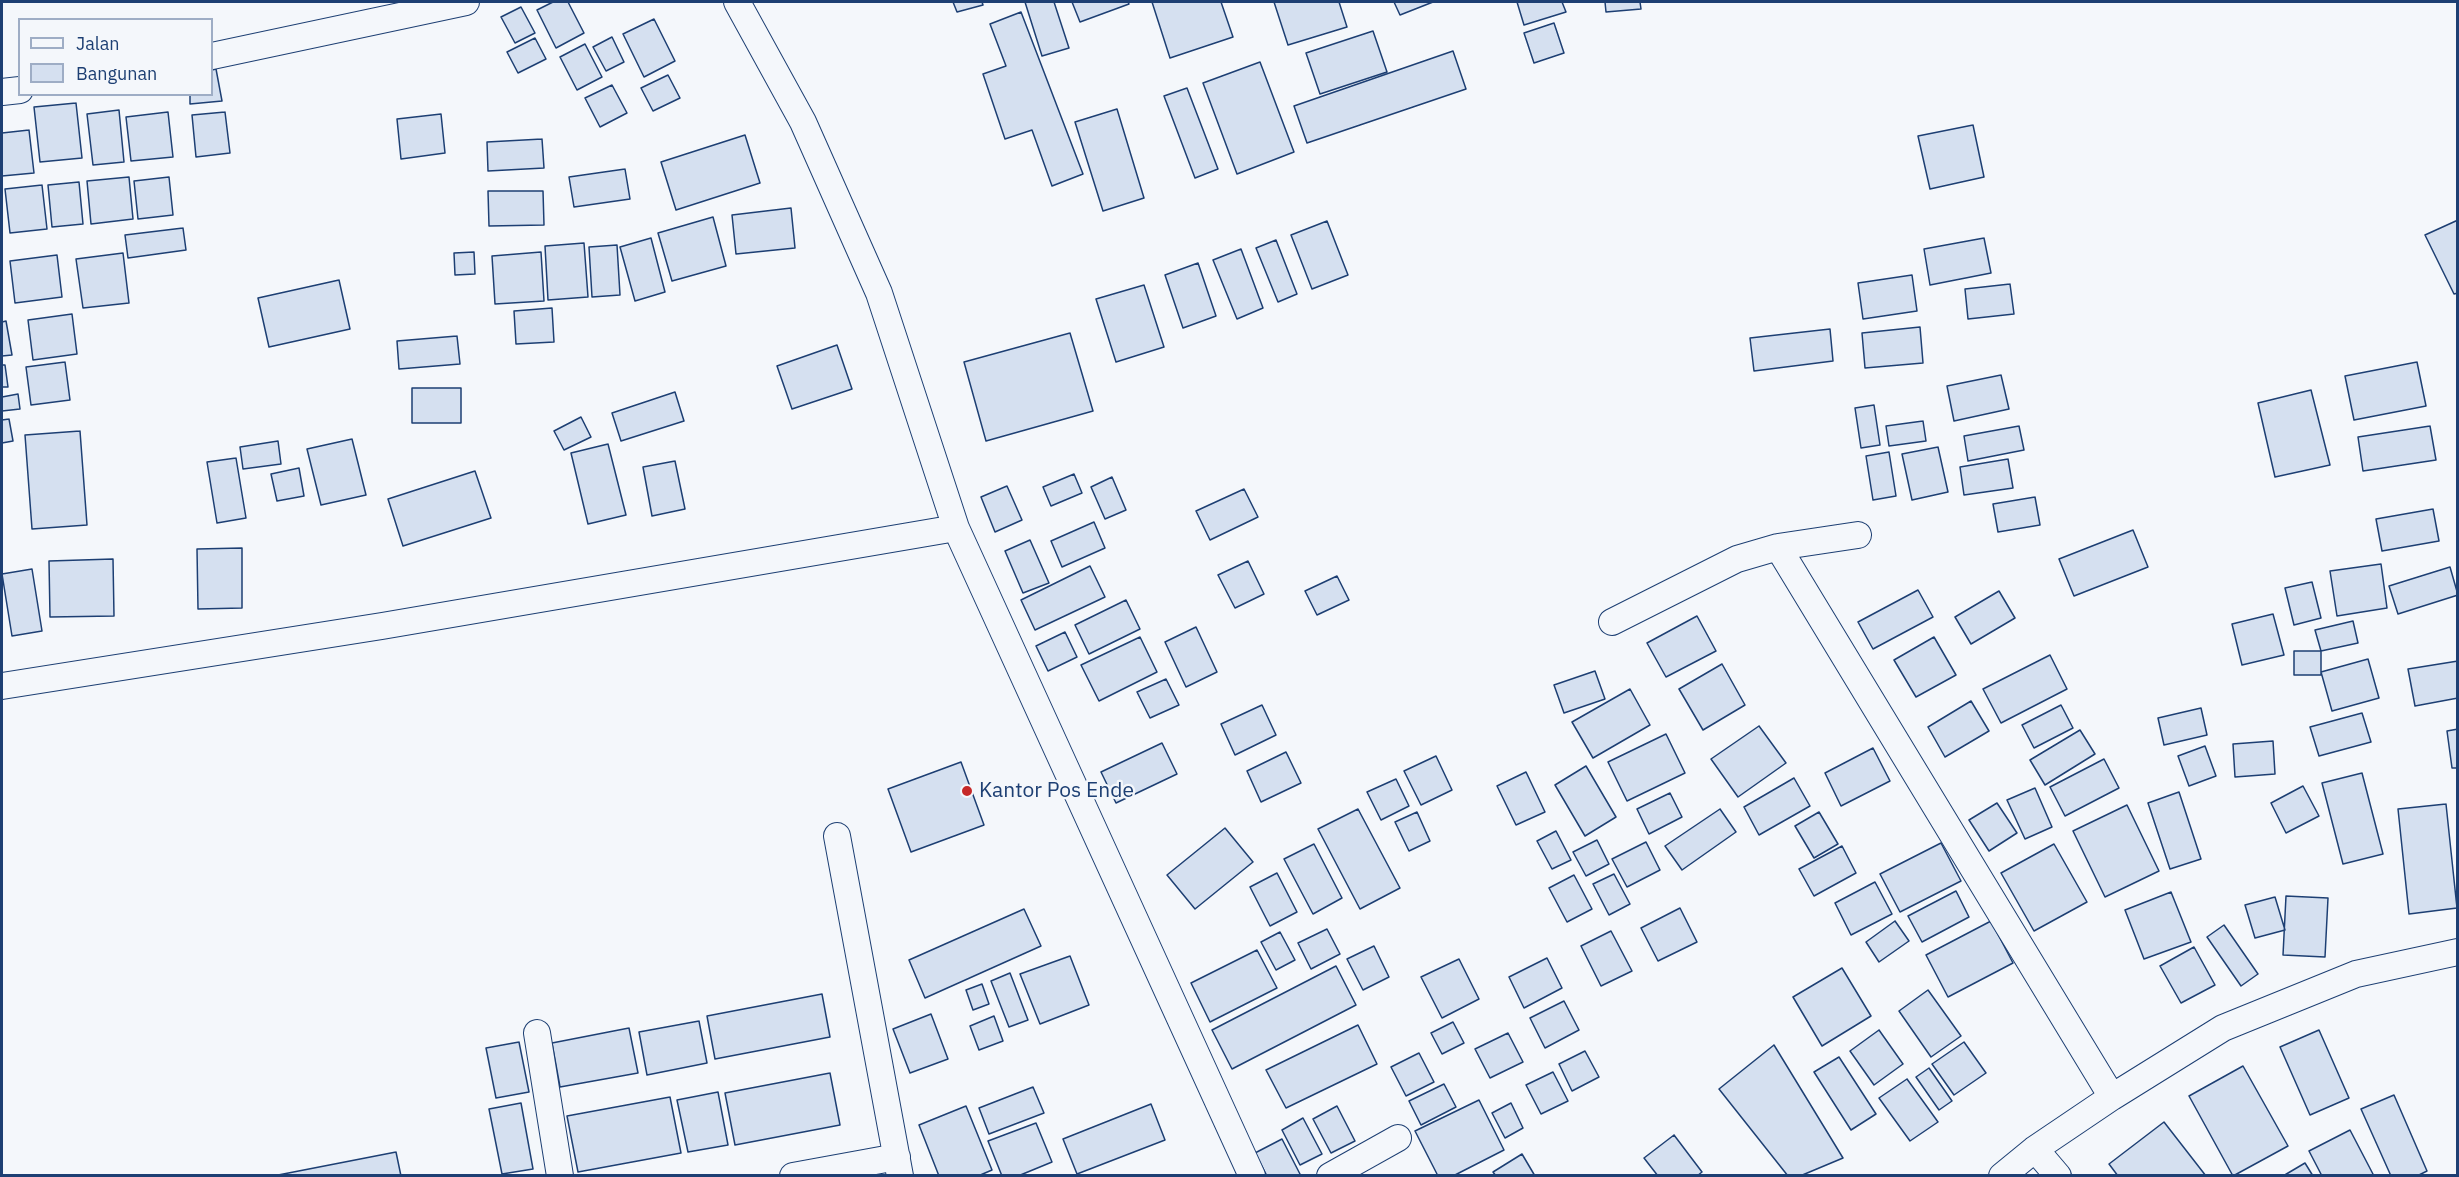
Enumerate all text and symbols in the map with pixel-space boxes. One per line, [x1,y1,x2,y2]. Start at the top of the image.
legend [18,18,213,96]
text: Jalan [76,32,120,55]
text: Bangunan [76,62,157,85]
place label: Kantor Pos Ende [979,778,1134,804]
marker: Kantor Pos Ende [960,784,974,798]

